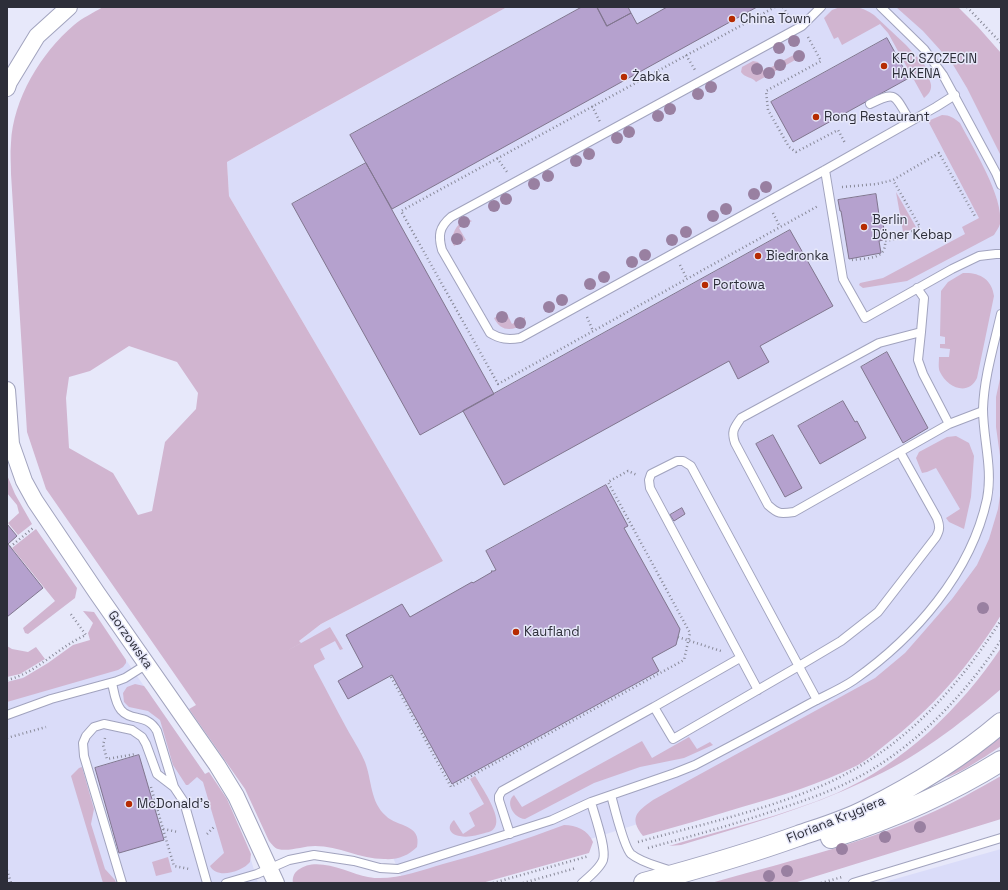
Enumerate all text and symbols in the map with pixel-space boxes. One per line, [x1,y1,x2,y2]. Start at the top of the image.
place label: China Town [740,11,811,27]
marker: China Town [727,14,737,24]
place label: KFC SZCZECIN HAKENA [892,51,977,82]
marker: KFC SZCZECIN HAKENA [879,61,889,71]
place label: Żabka [632,69,670,85]
marker: Żabka [619,72,629,82]
place label: Rong Restaurant [824,109,930,125]
marker: Rong Restaurant [811,112,821,122]
place label: Berlin Döner Kebap [872,212,952,243]
marker: Berlin Döner Kebap [859,222,869,232]
place label: Biedronka [766,248,829,264]
marker: Biedronka [753,251,763,261]
place label: Portowa [713,277,765,293]
marker: Portowa [700,280,710,290]
street label: Gorzowska [104,608,156,672]
place label: Kaufland [524,624,580,640]
marker: Kaufland [511,627,521,637]
street label: Floriana Krygiera [785,793,887,847]
place label: McDonald's [137,796,210,812]
marker: McDonald's [124,799,134,809]

